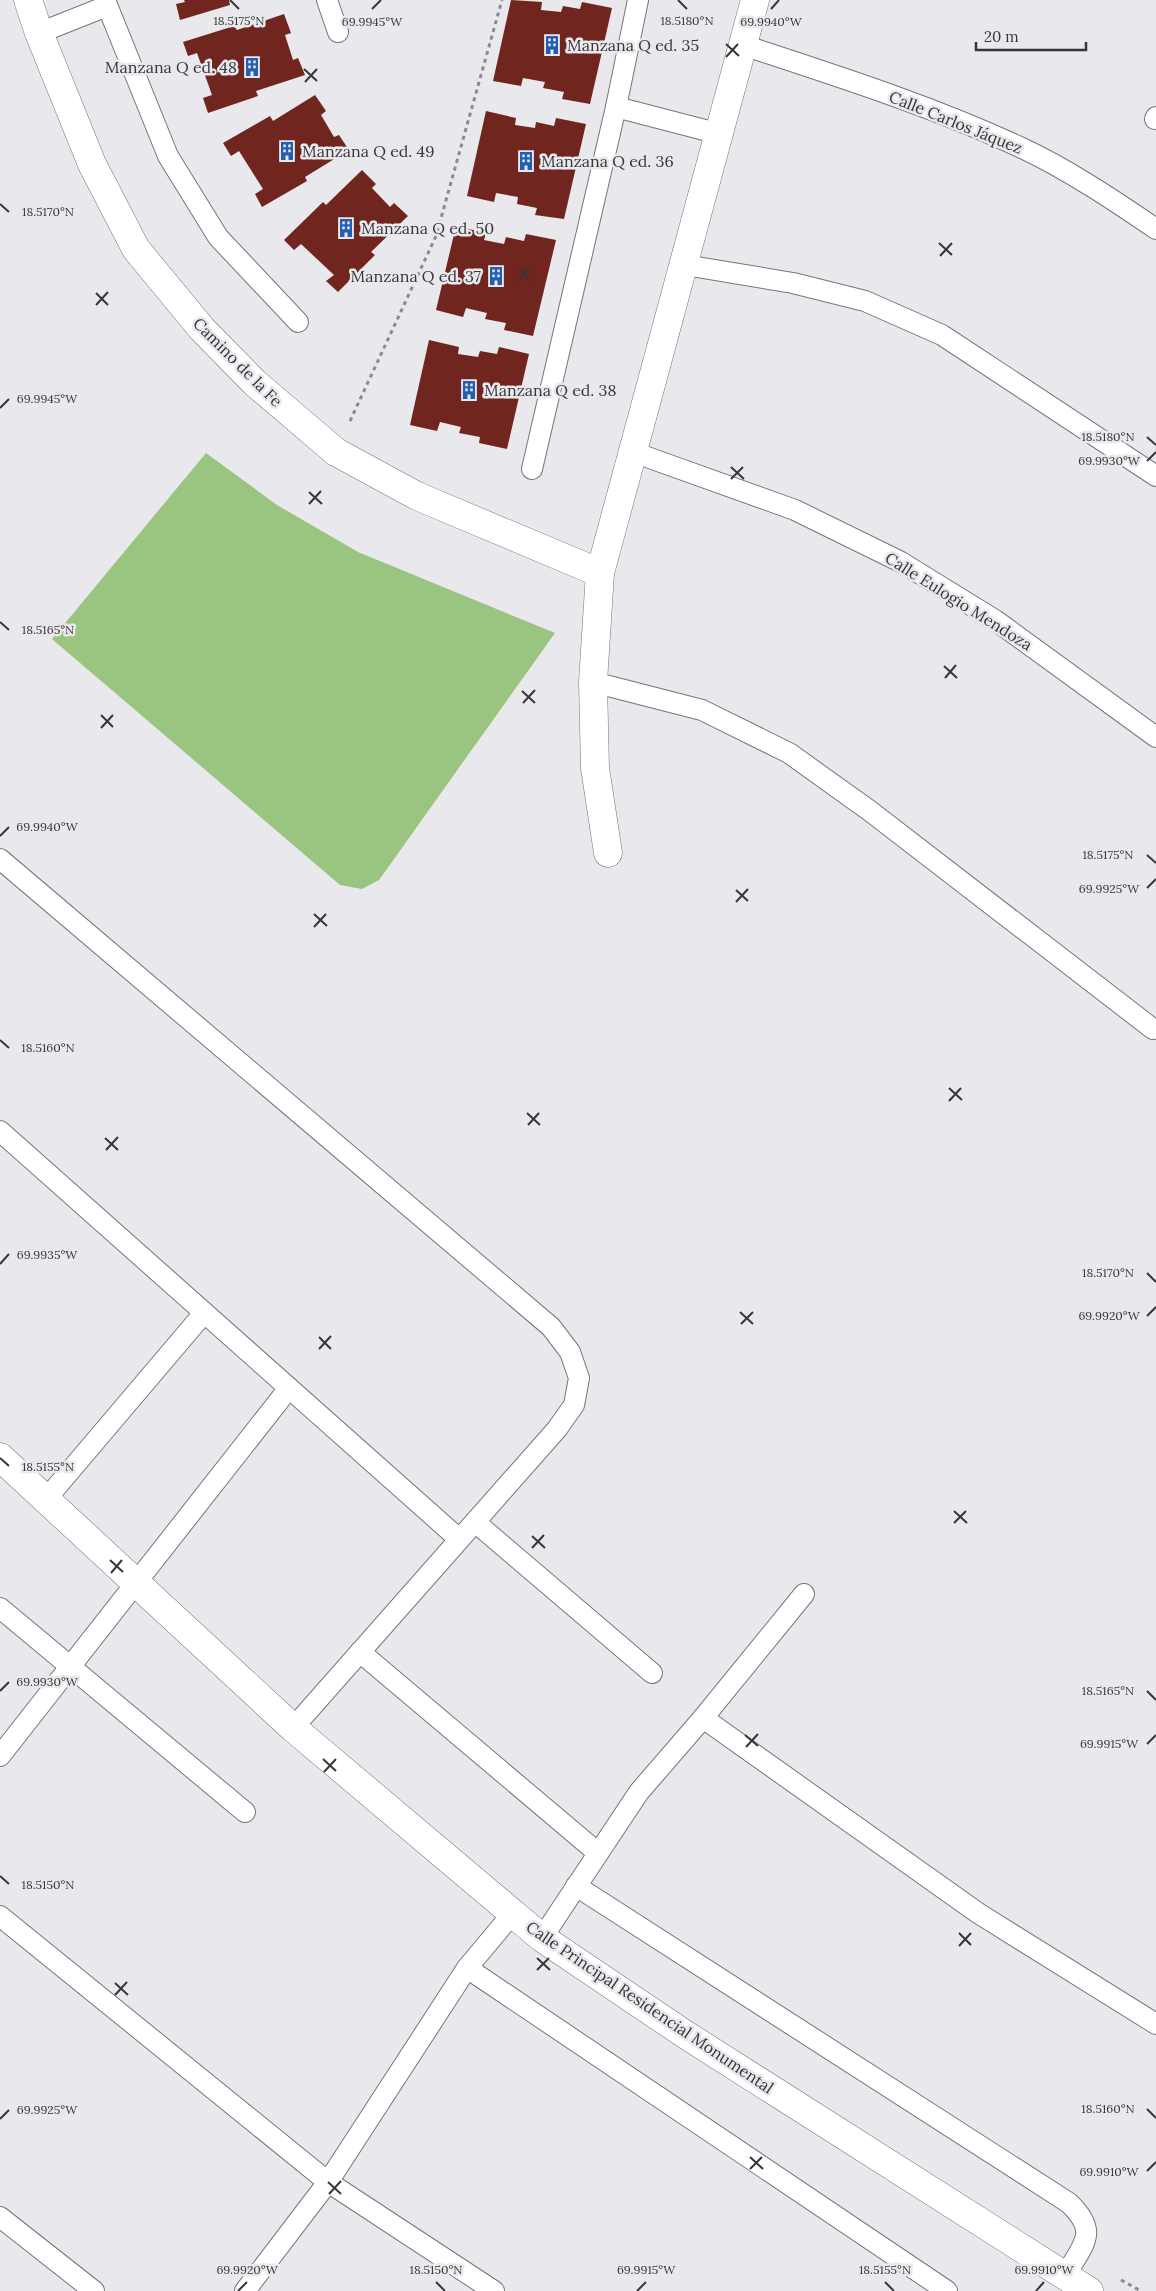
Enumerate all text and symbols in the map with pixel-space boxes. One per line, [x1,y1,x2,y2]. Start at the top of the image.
text: 18.5175°N [213,13,265,28]
text: 18.5180°N [660,13,714,28]
text: 69.9945°W [342,14,403,29]
text: 69.9940°W [740,14,803,29]
scale bar [976,20,1086,52]
text: 20 m [984,27,1019,46]
building icon: Manzana Q ed. 35 [541,34,563,56]
place label: Manzana Q ed. 35 [567,35,699,55]
building icon: Manzana Q ed. 48 [241,56,263,78]
place label: Manzana Q ed. 48 [105,57,237,77]
street label: Calle Carlos Jáquez [886,86,1026,158]
building icon: Manzana Q ed. 49 [276,140,298,162]
place label: Manzana Q ed. 49 [302,141,434,161]
building icon: Manzana Q ed. 36 [515,150,537,172]
place label: Manzana Q ed. 36 [541,151,674,171]
text: 18.5170°N [22,204,74,219]
building icon: Manzana Q ed. 50 [335,217,357,239]
place label: Manzana Q ed. 50 [361,218,494,238]
building icon: Manzana Q ed. 37 [485,265,507,287]
place label: Manzana Q ed. 37 [351,266,482,286]
street label: Camino de la Fe [189,313,287,411]
building icon: Manzana Q ed. 38 [458,379,480,401]
place label: Manzana Q ed. 38 [484,380,616,400]
text: 69.9945°W [17,391,78,406]
text: 18.5180°N [1081,429,1135,444]
text: 69.9930°W [1078,453,1141,468]
street label: Calle Eulogio Mendoza [882,548,1036,654]
text: 18.5165°N [22,622,74,637]
text: 69.9940°W [16,819,79,834]
text: 18.5175°N [1082,847,1134,862]
text: 69.9925°W [1079,881,1140,896]
text: 18.5160°N [21,1040,75,1055]
text: 69.9935°W [17,1247,78,1262]
text: 18.5170°N [1082,1265,1134,1280]
text: 69.9920°W [1078,1308,1141,1323]
text: 18.5155°N [22,1459,74,1474]
text: 69.9930°W [16,1674,79,1689]
text: 18.5165°N [1082,1683,1134,1698]
text: 69.9915°W [1080,1736,1139,1751]
text: 18.5150°N [22,1877,74,1892]
street label: Calle Principal Residencial Monumental [523,1916,777,2098]
text: 18.5160°N [1081,2101,1135,2116]
text: 69.9925°W [17,2102,78,2117]
text: 69.9910°W [1079,2164,1140,2179]
text: 69.9920°W [216,2262,279,2277]
text: 18.5150°N [410,2262,462,2277]
text: 69.9915°W [617,2262,676,2277]
text: 18.5155°N [859,2262,911,2277]
text: 69.9910°W [1014,2262,1075,2277]

